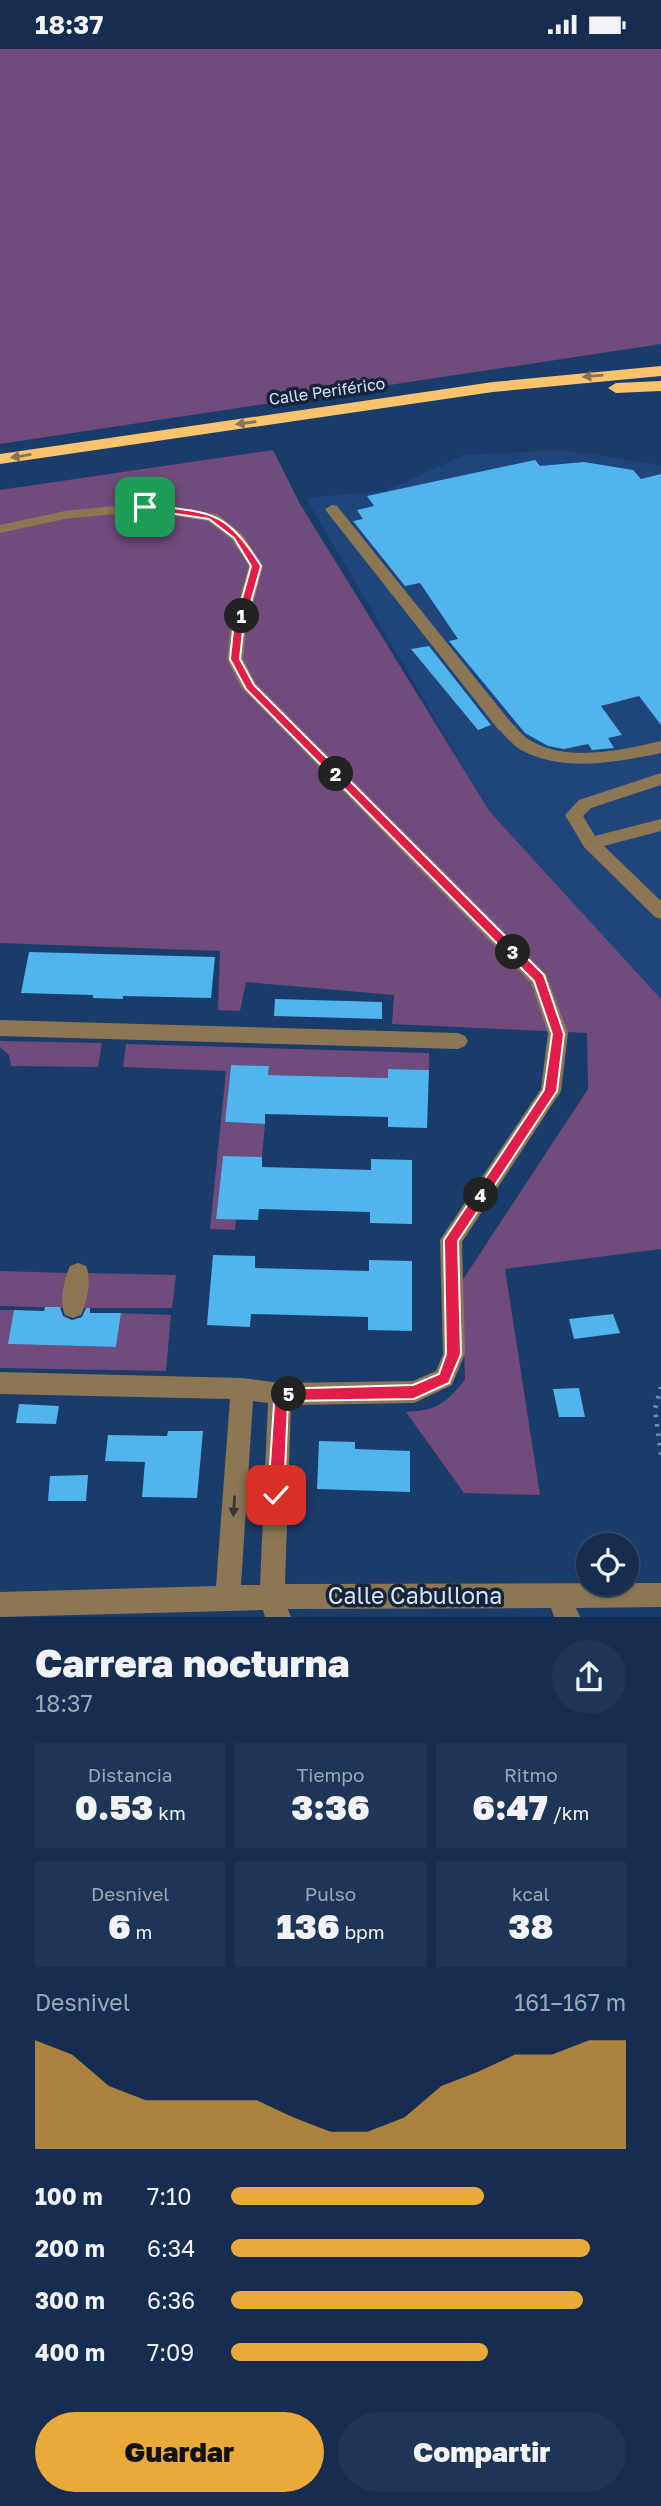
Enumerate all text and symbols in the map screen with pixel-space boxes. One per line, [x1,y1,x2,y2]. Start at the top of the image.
text: 18:37 [35,9,103,40]
one-way arrow [582,371,604,382]
street label: Calle Periférico [268,373,386,409]
one-way arrow [235,417,257,428]
one-way arrow [10,451,32,462]
pin [115,477,175,537]
icon: arrive [126,488,164,526]
pin: 1 [224,599,260,633]
text: 1 [237,604,246,627]
pin: 2 [318,757,354,791]
text: 2 [330,762,341,785]
pin: 3 [496,935,530,969]
text: 3 [507,940,518,963]
pin: 4 [463,1177,498,1213]
text: 4 [475,1183,486,1206]
pin: 5 [272,1377,306,1411]
text: 5 [283,1382,294,1405]
pin [246,1465,306,1525]
icon: check [257,1476,295,1514]
one-way arrow [228,1495,239,1517]
map controls [576,1533,639,1596]
button: locate [576,1533,639,1596]
street label: Calle Cabullona [328,1581,502,1609]
text: Carrera nocturna [35,1640,350,1685]
button: share [552,1640,626,1714]
text: 18:37 [35,1689,93,1717]
text: Distancia [88,1763,173,1786]
text: Tiempo [297,1763,364,1786]
text: Ritmo [504,1763,558,1786]
text: 0.53 [75,1786,153,1828]
text: 3:36 [291,1786,370,1828]
text: 6:47 [472,1786,548,1828]
text: km [153,1801,186,1824]
text: /km [548,1801,589,1824]
text: Desnivel [91,1882,169,1905]
text: Pulso [305,1882,356,1905]
text: kcal [512,1882,550,1905]
text: 6 [108,1905,131,1947]
text: 136 [276,1905,340,1947]
text: 38 [508,1905,553,1947]
text: m [131,1920,152,1943]
text: bpm [340,1920,385,1943]
text: Desnivel [35,1988,130,2016]
text: 161–167 m [514,1988,626,2016]
text: 100 m [35,2182,103,2210]
text: 7:10 [147,2182,192,2210]
text: 200 m [35,2234,105,2262]
text: 6:34 [147,2234,195,2262]
text: 300 m [35,2286,105,2314]
text: 6:36 [147,2286,195,2314]
text: 400 m [35,2338,105,2366]
text: 7:09 [147,2338,194,2366]
button: Guardar [35,2412,324,2492]
button: Compartir [338,2412,626,2492]

